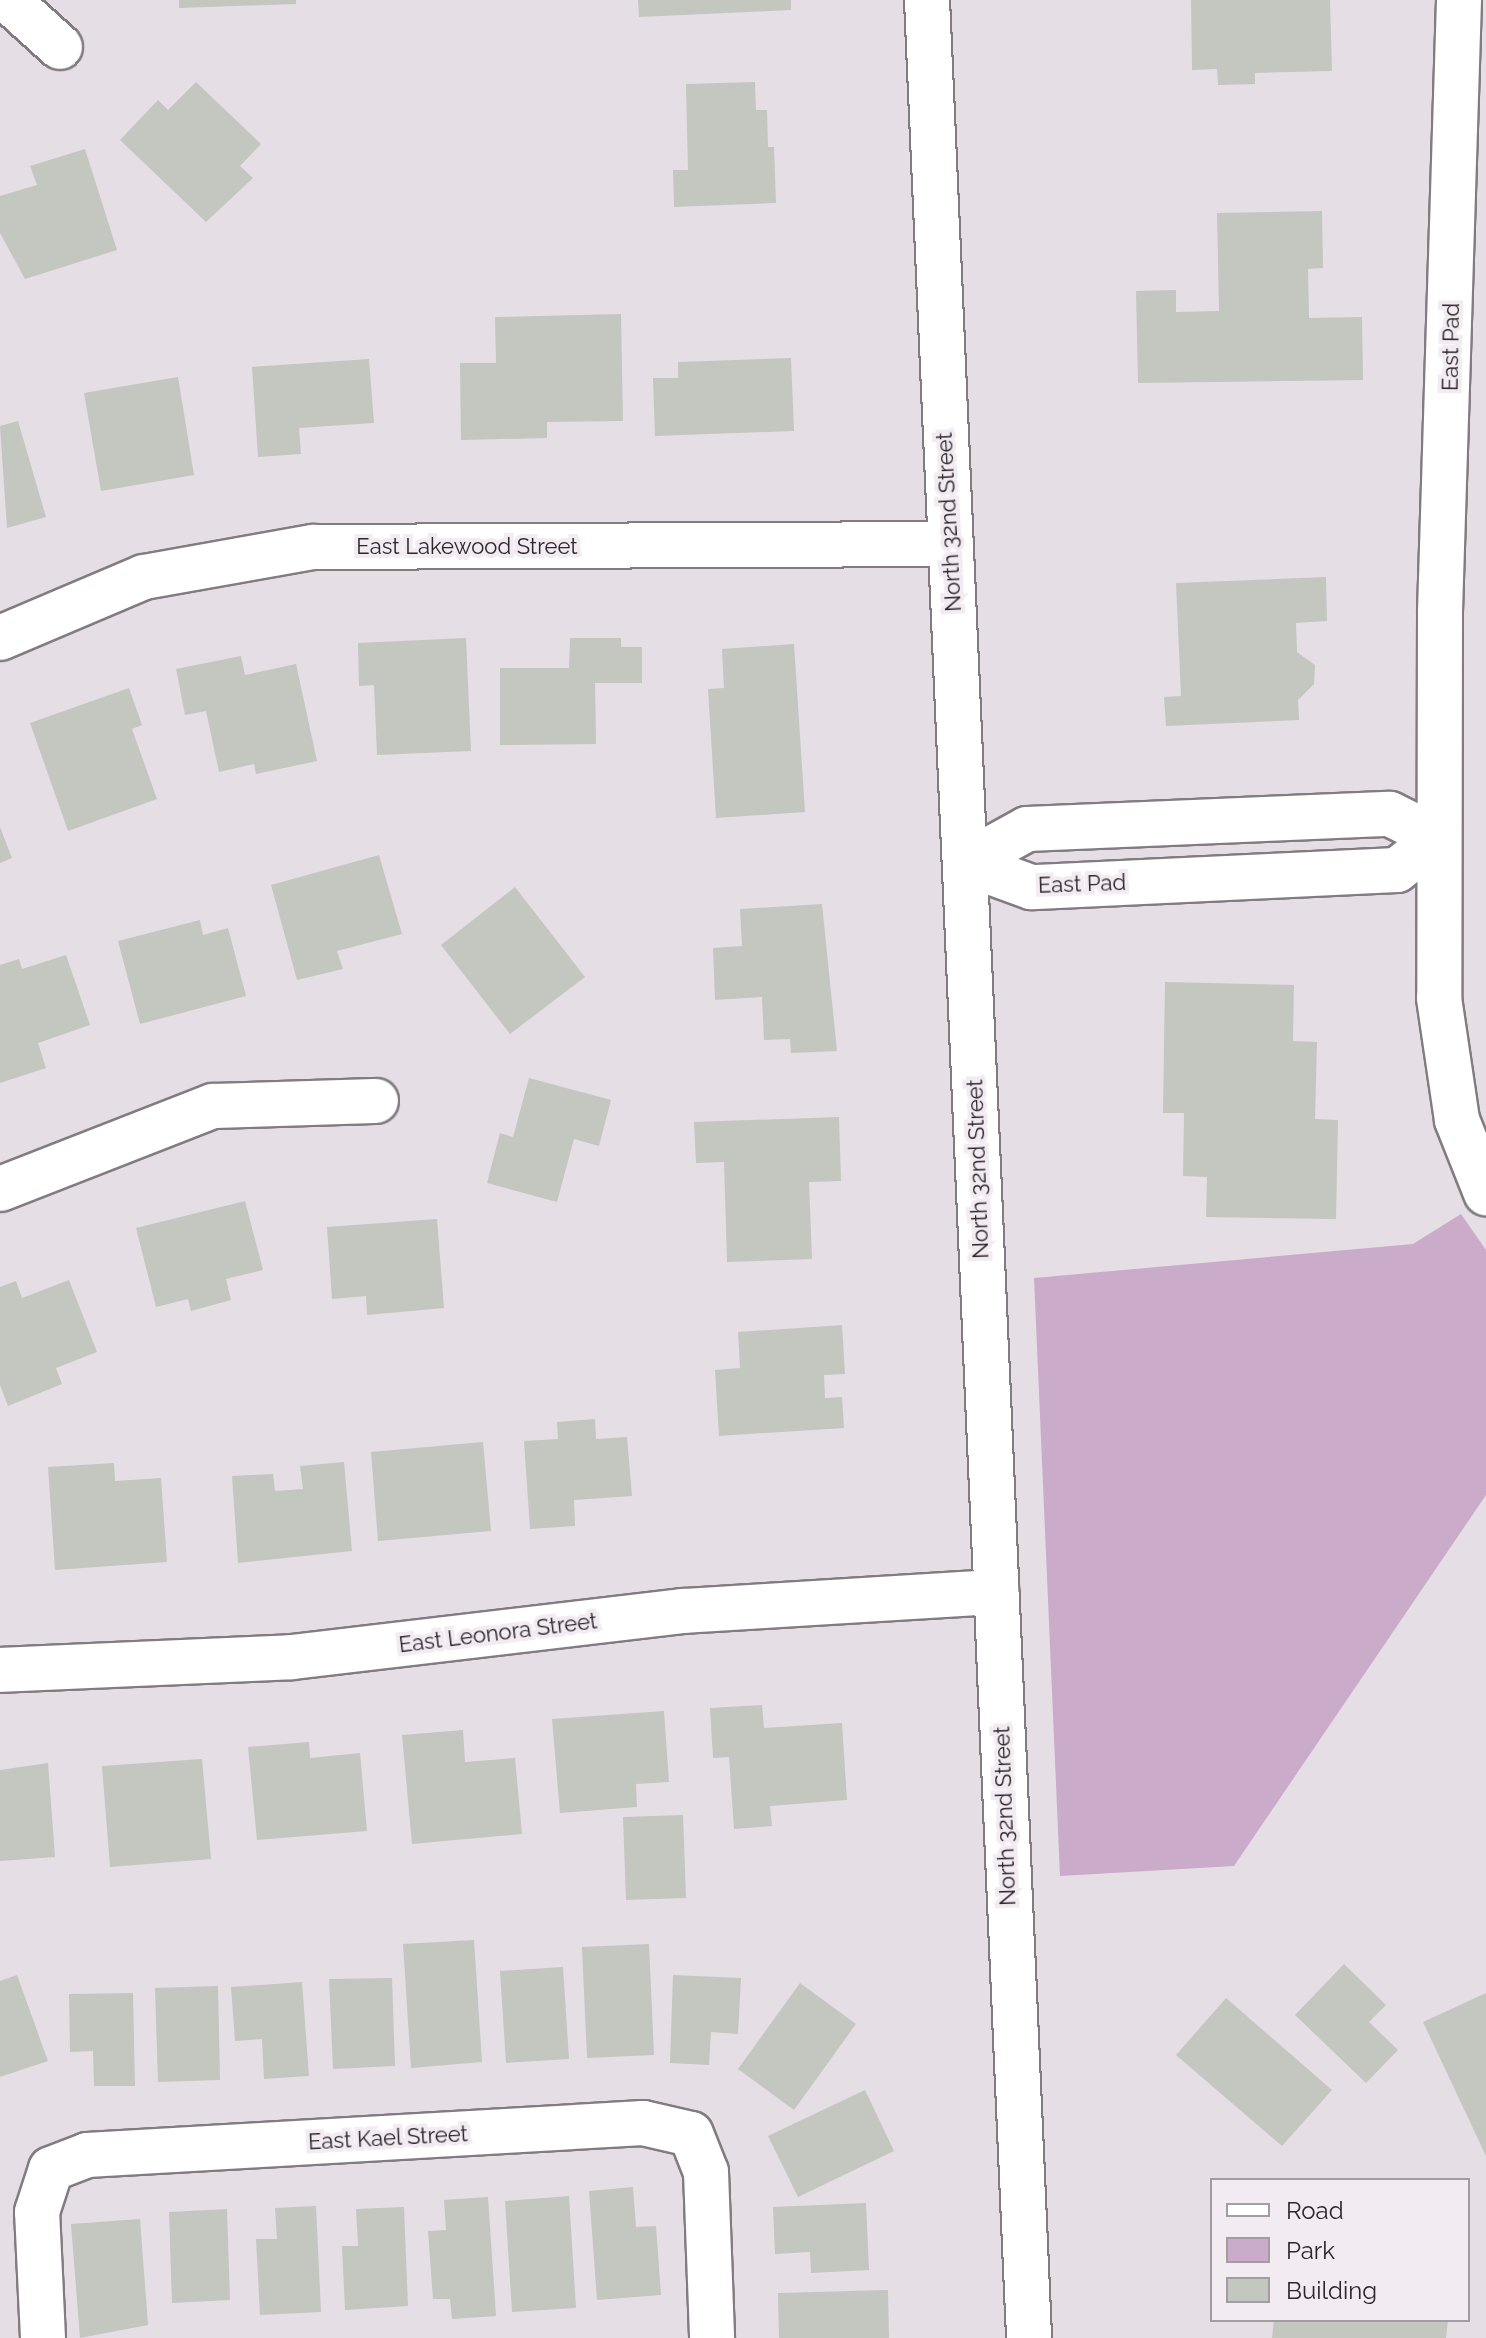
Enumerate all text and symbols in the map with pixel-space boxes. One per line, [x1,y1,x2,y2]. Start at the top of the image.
street label: East Pad [1437,303,1465,391]
street label: North 32nd Street [931,432,967,612]
street label: East Lakewood Street [356,534,578,560]
street label: East Pad [1037,869,1127,899]
street label: North 32nd Street [962,1079,994,1259]
street label: East Leonora Street [397,1608,599,1658]
street label: North 32nd Street [989,1726,1021,1906]
street label: East Kael Street [307,2121,469,2155]
legend [1210,2178,1470,2322]
text: Road [1286,2196,1344,2225]
text: Park [1286,2236,1335,2265]
text: Building [1286,2276,1377,2305]

